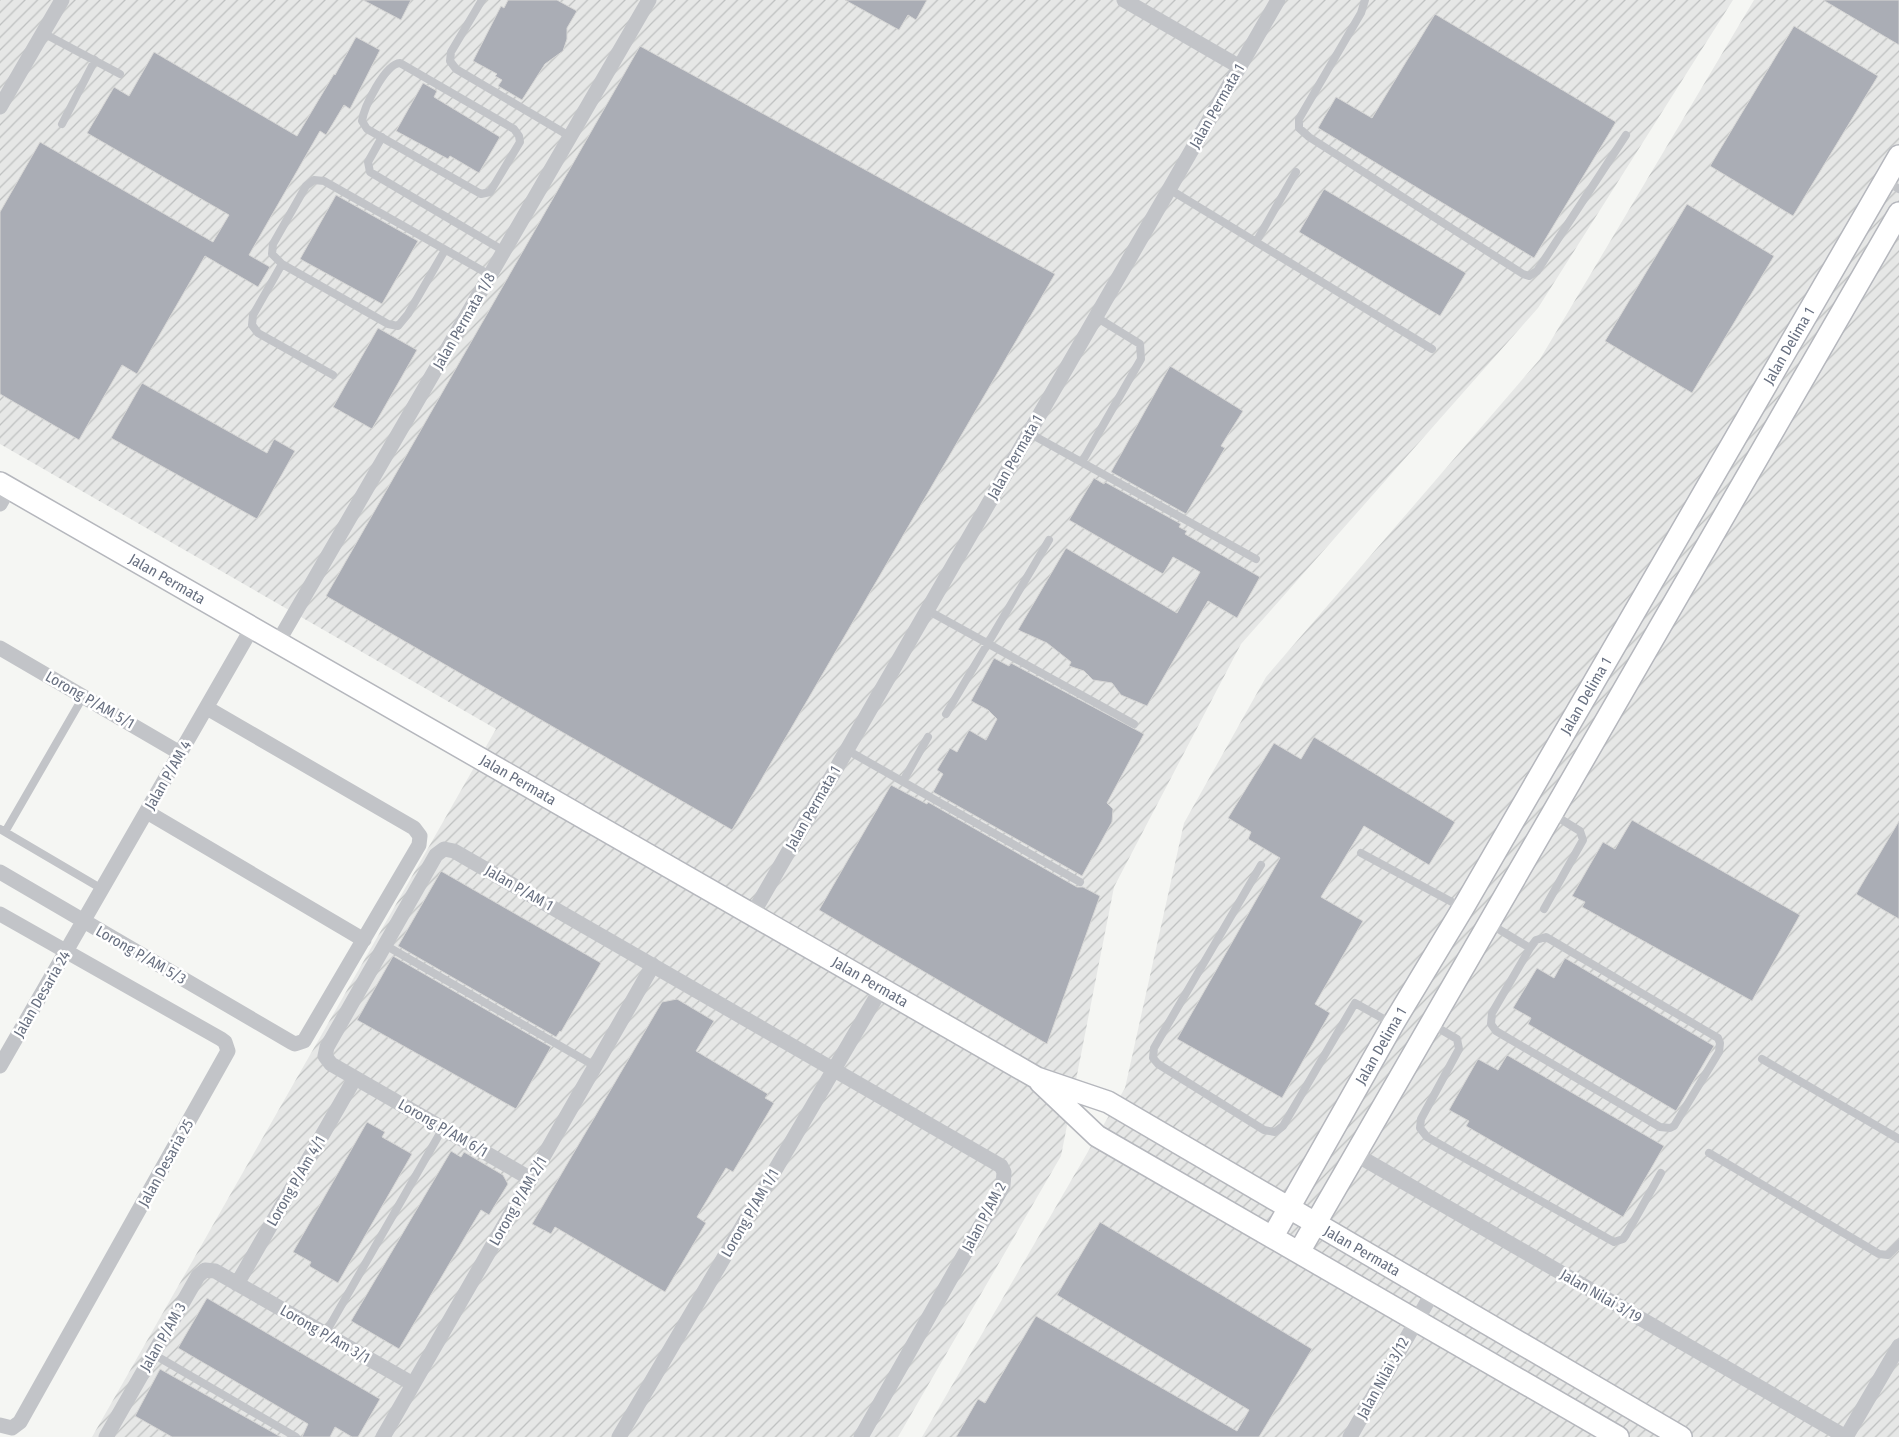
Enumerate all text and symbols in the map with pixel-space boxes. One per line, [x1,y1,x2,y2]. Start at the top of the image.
street label: Jalan Permata 1 [1186,61,1248,151]
street label: Jalan Permata 1/8 [429,269,499,373]
street label: Jalan Delima 1 [1760,304,1818,388]
street label: Jalan Permata 1 [984,412,1046,502]
street label: Jalan Permata [126,550,208,608]
street label: Jalan Delima 1 [1557,654,1615,738]
street label: Lorong P/AM 5/1 [42,667,138,733]
street label: Jalan P/AM 4 [141,737,195,813]
street label: Jalan Permata [477,751,559,809]
street label: Jalan Permata 1 [782,763,844,853]
street label: Jalan P/AM 1 [482,861,556,915]
street label: Lorong P/AM 5/3 [93,922,189,988]
street label: Jalan Desaria 24 [10,947,74,1041]
street label: Jalan Permata [829,953,911,1011]
street label: Jalan Delima 1 [1352,1004,1410,1088]
street label: Lorong P/AM 6/1 [395,1095,491,1161]
street label: Jalan Desaria 25 [135,1116,197,1210]
street label: Lorong P/Am 4/1 [263,1133,329,1229]
street label: Lorong P/AM 2/1 [485,1153,551,1249]
street label: Lorong P/AM 1/1 [717,1166,783,1260]
street label: Jalan P/AM 2 [958,1179,1010,1255]
street label: Jalan Permata [1321,1222,1403,1280]
street label: Jalan Nilai 3/19 [1557,1265,1645,1327]
street label: Jalan P/AM 3 [136,1299,190,1375]
street label: Lorong P/Am 3/1 [277,1301,373,1367]
street label: Jalan Nilai 3/12 [1353,1334,1413,1422]

